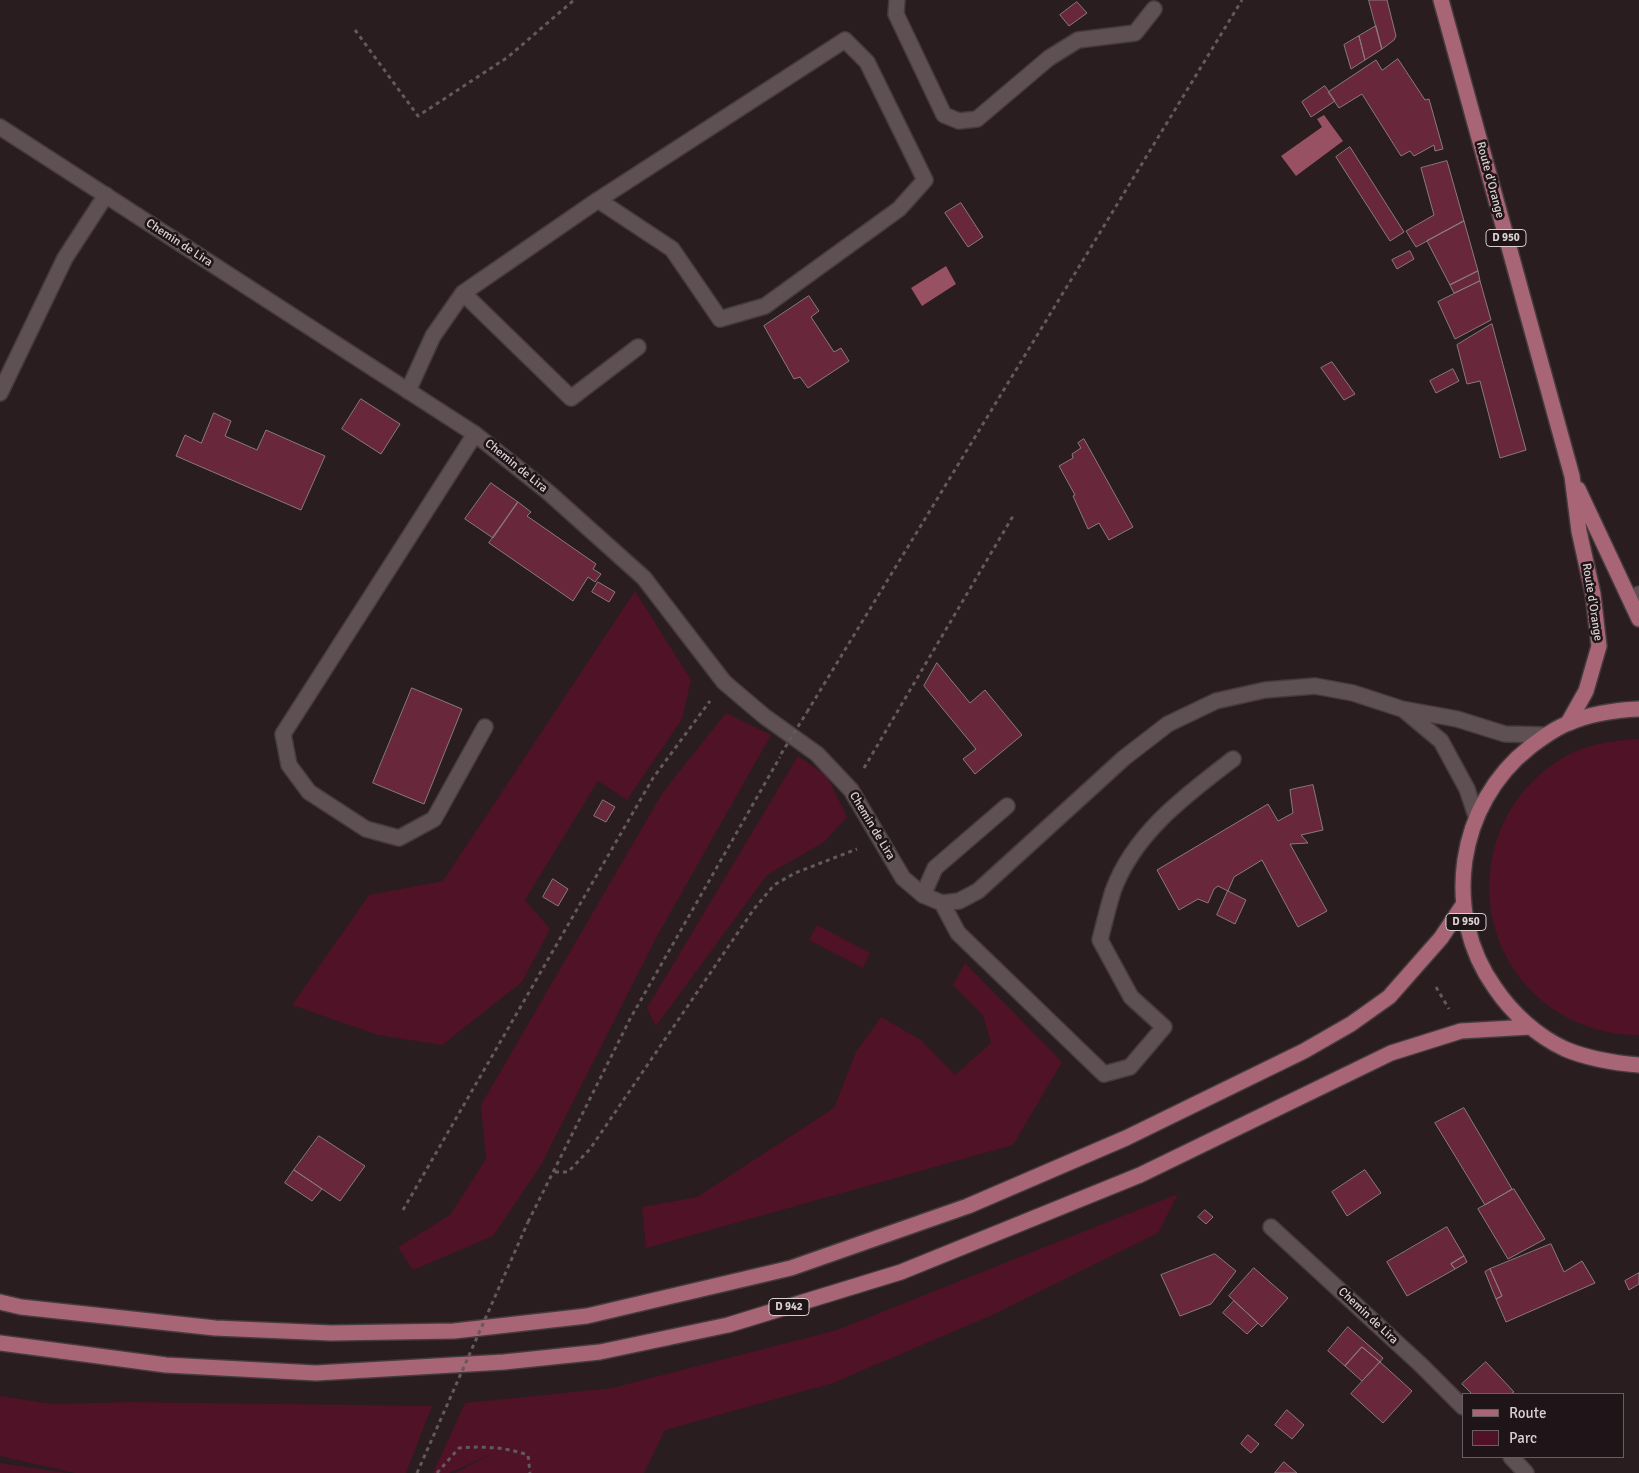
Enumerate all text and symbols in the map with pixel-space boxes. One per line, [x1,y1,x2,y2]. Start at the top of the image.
street label: Route d'Orange [1473,140,1507,220]
street label: Chemin de Lira [143,216,215,270]
road number: D 950 [1486,230,1526,247]
street label: Chemin de Lira [482,436,550,496]
street label: Route d'Orange [1579,562,1605,642]
street label: Chemin de Lira [846,790,898,862]
road number: D 950 [1446,914,1486,930]
street label: Chemin de Lira [1335,1285,1401,1347]
road number: D 942 [769,1298,809,1315]
legend [1462,1393,1624,1458]
text: Route [1509,1404,1546,1422]
text: Parc [1509,1429,1537,1447]

